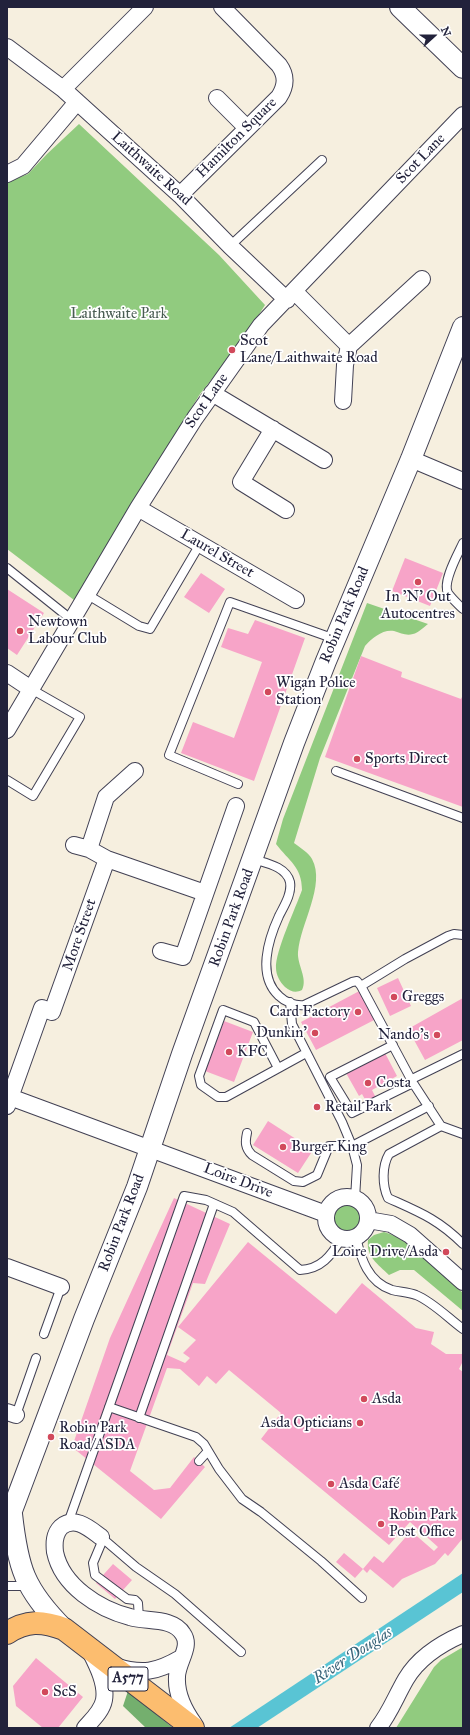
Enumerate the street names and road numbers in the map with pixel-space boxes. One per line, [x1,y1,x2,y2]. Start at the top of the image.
street label: Hamilton Square [193,94,281,182]
street label: Laithwaite Road [107,128,195,210]
street label: Scot Lane [393,130,449,188]
street label: Scot Lane [182,370,232,432]
street label: Laurel Street [177,526,257,582]
street label: Robin Park Road [317,564,373,666]
street label: Robin Park Road [206,866,258,970]
street label: More Street [59,897,101,973]
street label: Loire Drive [201,1160,275,1202]
street label: Robin Park Road [95,1172,149,1274]
road number: A577 [108,1667,148,1691]

